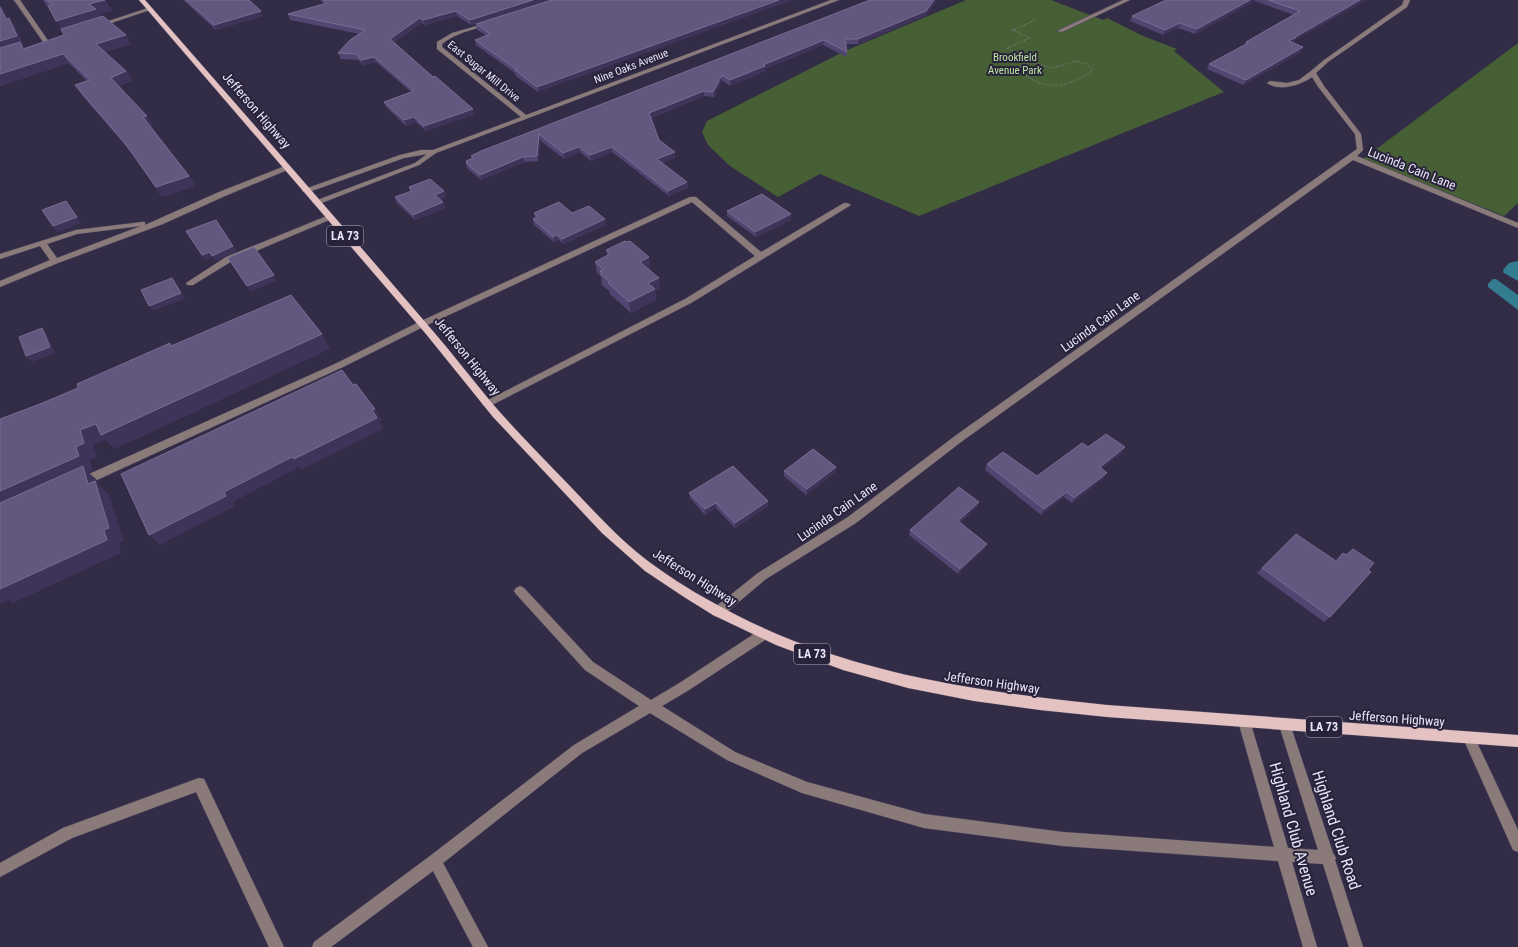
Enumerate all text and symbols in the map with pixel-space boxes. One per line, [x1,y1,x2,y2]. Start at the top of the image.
street label: East Sugar Mill Drive [445,38,523,105]
street label: Nine Oaks Avenue [592,46,670,87]
park label: Brookfield Avenue Park [988,51,1042,77]
street label: Jefferson Highway [219,69,294,152]
street label: Lucinda Cain Lane [1366,144,1458,193]
road number: LA 73 [327,226,363,246]
street label: Lucinda Cain Lane [1058,288,1143,355]
street label: Jefferson Highway [432,314,504,399]
street label: Lucinda Cain Lane [795,478,880,544]
street label: Jefferson Highway [650,546,740,610]
road number: LA 73 [794,644,830,664]
street label: Jefferson Highway [943,668,1041,697]
street label: Jefferson Highway [1349,708,1446,729]
road number: LA 73 [1306,717,1342,737]
street label: Highland Club Avenue [1265,760,1322,898]
street label: Highland Club Road [1308,768,1365,892]

